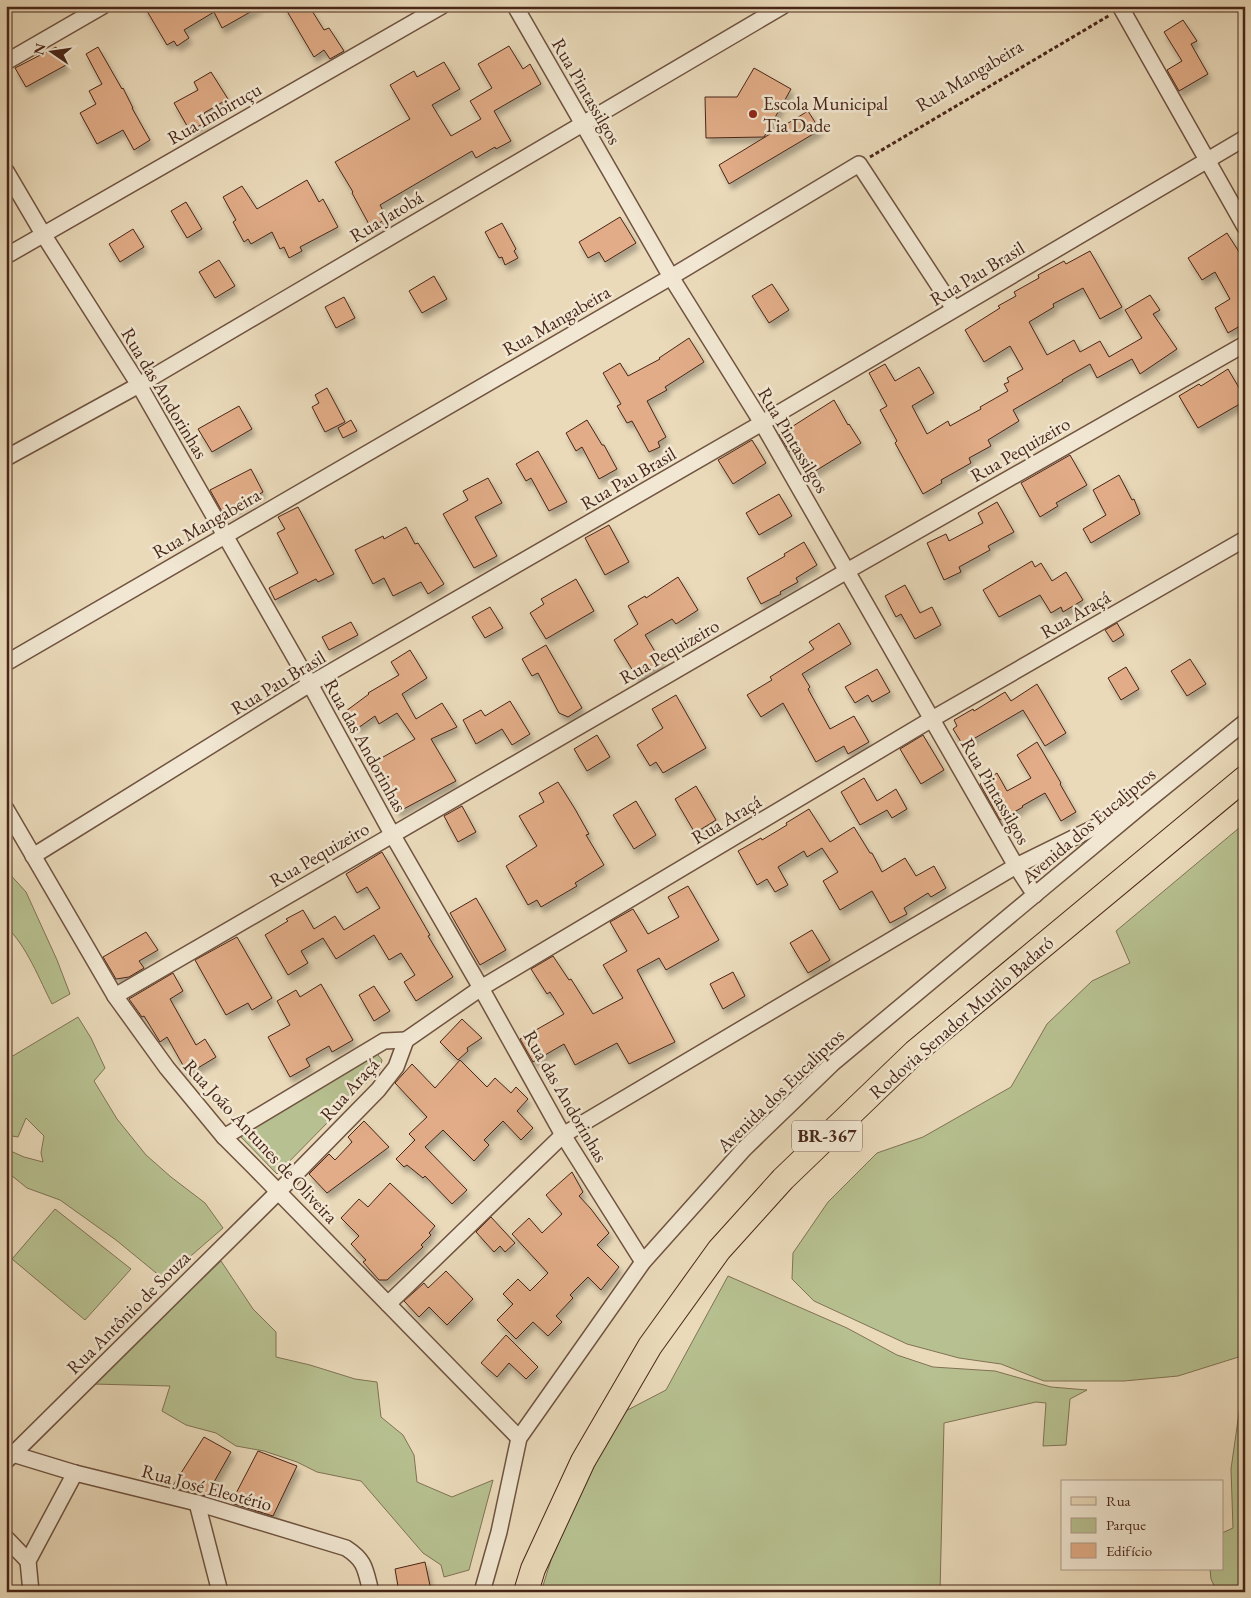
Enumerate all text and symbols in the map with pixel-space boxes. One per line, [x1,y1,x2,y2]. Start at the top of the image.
north arrow [28,28,78,78]
street label: Rua Pintassilgos [546,33,627,149]
street label: Rua Mangabeira [911,33,1028,117]
text: N [29,41,50,57]
street label: Rua Imbiruçu [163,76,266,150]
place label: Escola Municipal Tia Dade [763,91,889,138]
marker: Escola Municipal Tia Dade [747,108,759,120]
street label: Rua Jatobá [345,185,428,248]
street label: Rua Pau Brasil [925,235,1030,312]
street label: Rua Mangabeira [498,279,615,361]
street label: Rua das Andorinhas [116,323,214,463]
street label: Rua Pintassilgos [752,383,835,498]
street label: Rua Pequizeiro [966,411,1075,488]
street label: Rua Pau Brasil [576,441,681,516]
street label: Rua Mangabeira [148,482,265,564]
street label: Rua Araçá [1036,584,1115,645]
street label: Rua Pequizeiro [615,613,724,690]
street label: Rua Pau Brasil [226,644,331,721]
street label: Rua das Andorinhas [319,674,413,816]
street label: Rua Pintassilgos [955,733,1036,849]
street label: Avenida dos Eucaliptos [1015,762,1161,890]
street label: Rua Araçá [687,789,766,850]
street label: Rua Pequizeiro [265,816,374,893]
street label: Rodovia Senador Murilo Badaró [864,930,1059,1104]
street label: Avenida dos Eucaliptos [710,1023,849,1158]
street label: Rua das Andorinhas [518,1026,614,1167]
street label: Rua Araçá [314,1052,385,1126]
street label: Rua João Antunes de Oliveira [178,1054,344,1229]
road number: BR-367 [792,1120,862,1152]
street label: Rua Antônio de Souza [61,1245,196,1380]
street label: Rua José Eleotério [139,1458,275,1517]
legend [1061,1480,1224,1570]
text: Rua [1106,1491,1131,1510]
text: Parque [1106,1515,1146,1534]
text: Edifício [1106,1541,1152,1560]

